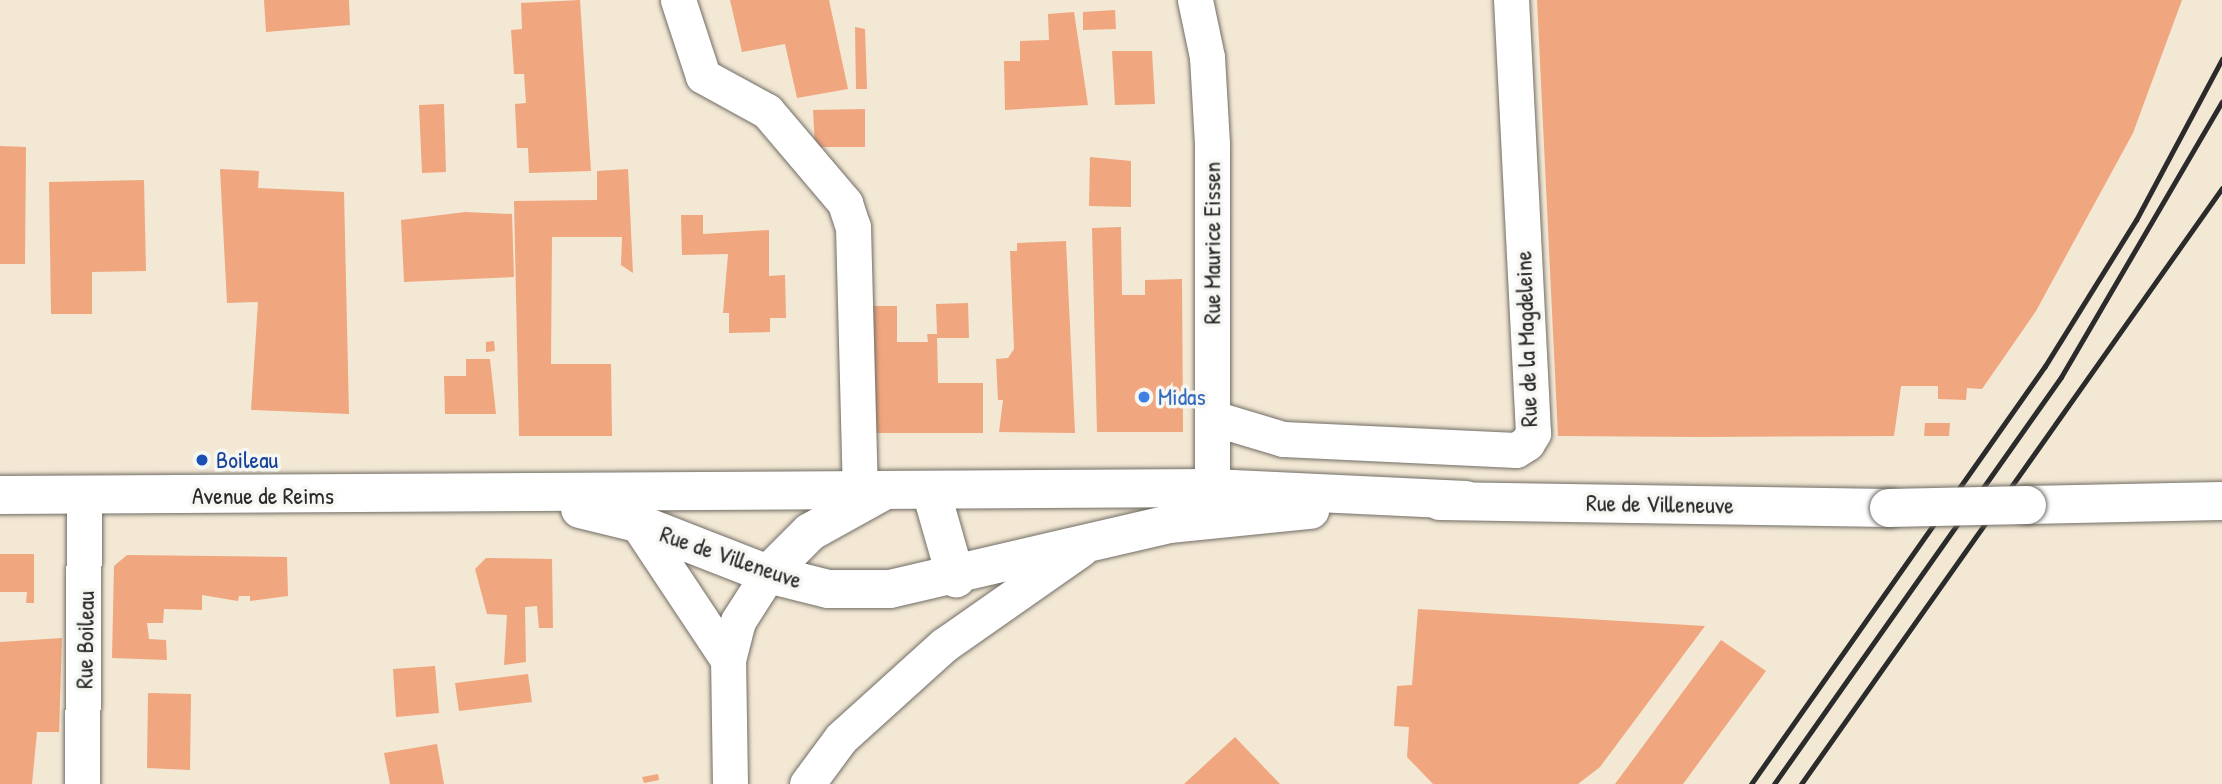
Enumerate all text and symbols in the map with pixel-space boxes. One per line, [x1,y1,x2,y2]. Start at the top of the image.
street label: Rue Maurice Eissen [1198,162,1226,324]
street label: Rue de la Magdeleine [1509,250,1543,428]
place label: Midas [1158,383,1206,411]
marker: Midas [1136,389,1152,405]
place label: Boileau [216,446,278,474]
marker: Boileau [194,452,210,468]
street label: Avenue de Reims [192,482,334,510]
street label: Rue de Villeneuve [1586,488,1734,520]
street label: Rue de Villeneuve [656,519,806,595]
street label: Rue Boileau [70,591,100,689]

